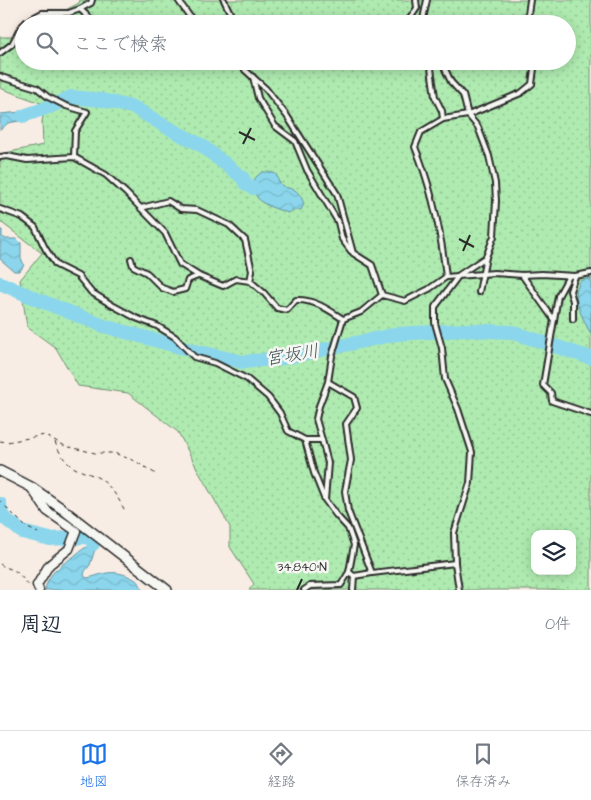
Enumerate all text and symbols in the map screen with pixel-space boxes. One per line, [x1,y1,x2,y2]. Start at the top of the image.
search box [15,15,576,70]
icon: search [33,29,61,57]
text: ここで検索 [73,31,168,58]
water label: 宮坂川 [263,338,321,372]
map controls [531,530,576,575]
button: layers [531,530,576,575]
text: 34.840°N [277,559,327,576]
text: 周辺 [20,610,62,639]
text: 0件 [545,613,571,635]
tab: 地図 [80,740,108,792]
tab: 経路 [267,740,295,792]
tab: 保存済み [455,740,511,792]

